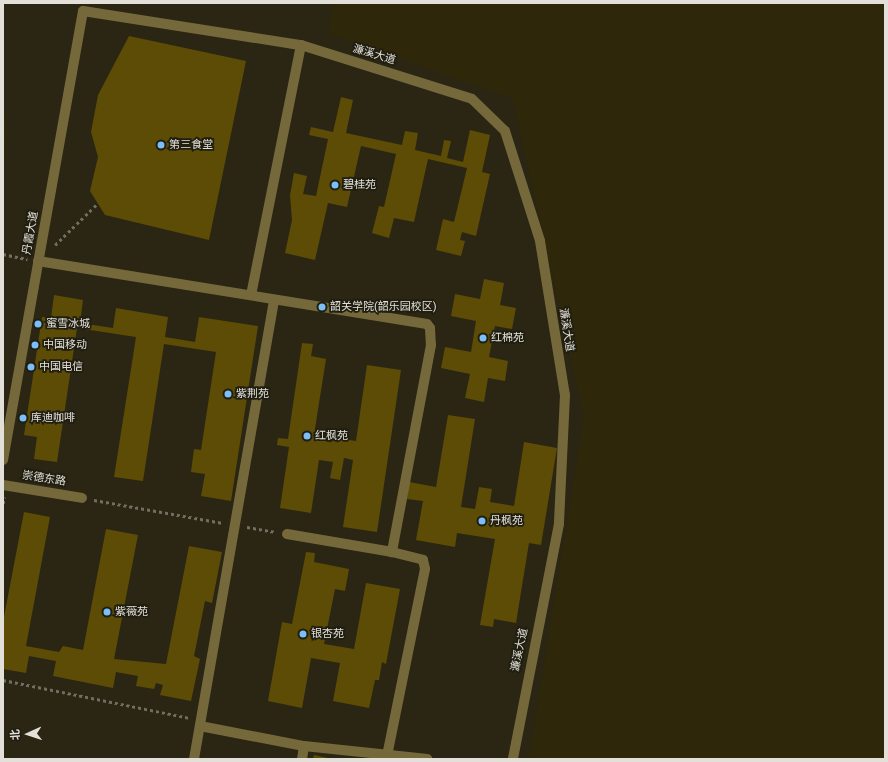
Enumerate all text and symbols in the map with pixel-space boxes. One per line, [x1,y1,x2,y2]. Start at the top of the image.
street label: 濂溪大道 [351,42,397,68]
place label: 第三食堂 [169,138,213,152]
marker: 第三食堂 [156,140,166,150]
place label: 碧桂苑 [343,178,376,192]
marker: 碧桂苑 [330,180,340,190]
street label: 丹霞大道 [21,210,41,256]
place label: 韶关学院(韶乐园校区) [330,300,437,314]
marker: 韶关学院(韶乐园校区) [317,302,327,312]
street label: 濂溪大道 [556,307,576,353]
place label: 蜜雪冰城 [46,317,90,331]
marker: 蜜雪冰城 [33,319,43,329]
place label: 红棉苑 [491,331,524,345]
marker: 红棉苑 [478,333,488,343]
place label: 中国移动 [43,338,87,352]
marker: 中国移动 [30,340,40,350]
place label: 中国电信 [39,360,83,374]
marker: 中国电信 [26,362,36,372]
place label: 紫荆苑 [236,387,269,401]
marker: 紫荆苑 [223,389,233,399]
place label: 库迪咖啡 [31,411,75,425]
marker: 库迪咖啡 [18,413,28,423]
place label: 红枫苑 [315,429,348,443]
marker: 红枫苑 [302,431,312,441]
street label: 崇德东路 [21,469,67,489]
place label: 丹枫苑 [490,514,523,528]
marker: 丹枫苑 [477,516,487,526]
place label: 紫薇苑 [115,605,148,619]
marker: 紫薇苑 [102,607,112,617]
place label: 银杏苑 [311,627,344,641]
street label: 濂溪大道 [509,627,531,673]
marker: 银杏苑 [298,629,308,639]
north arrow [8,714,48,754]
text: 北 [9,729,22,740]

